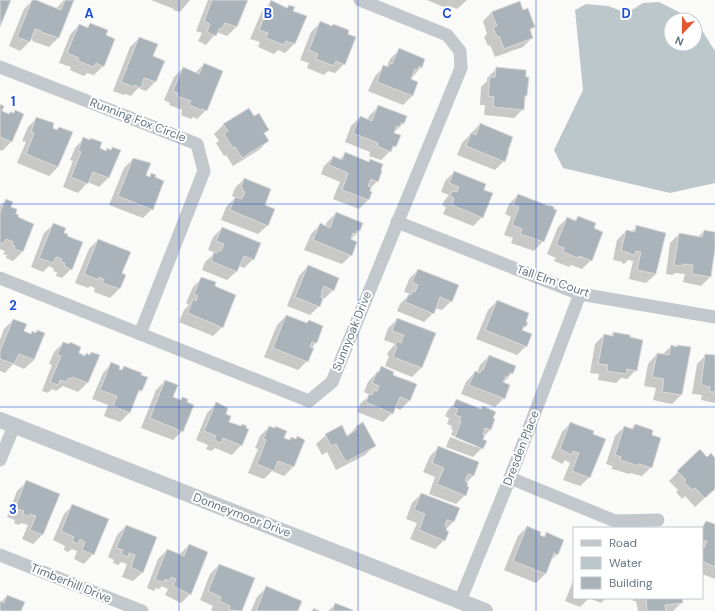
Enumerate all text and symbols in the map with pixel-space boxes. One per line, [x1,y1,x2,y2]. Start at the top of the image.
text: A [84,5,94,22]
text: B [264,5,272,22]
text: C [442,5,452,22]
text: D [621,5,631,22]
north arrow [663,12,703,52]
text: N [673,33,686,49]
text: 1 [11,93,15,110]
street label: Running Fox Circle [88,94,188,146]
street label: Tall Elm Court [514,261,592,301]
street label: Sunnyoak Drive [329,289,375,373]
text: 2 [9,297,17,314]
street label: Dresden Place [499,408,543,488]
street label: Donneymoor Drive [191,489,293,541]
text: 3 [9,501,17,518]
legend [573,527,703,599]
text: Road [609,535,637,551]
text: Water [609,555,643,571]
street label: Timberhill Drive [28,560,114,607]
text: Building [609,575,653,591]

